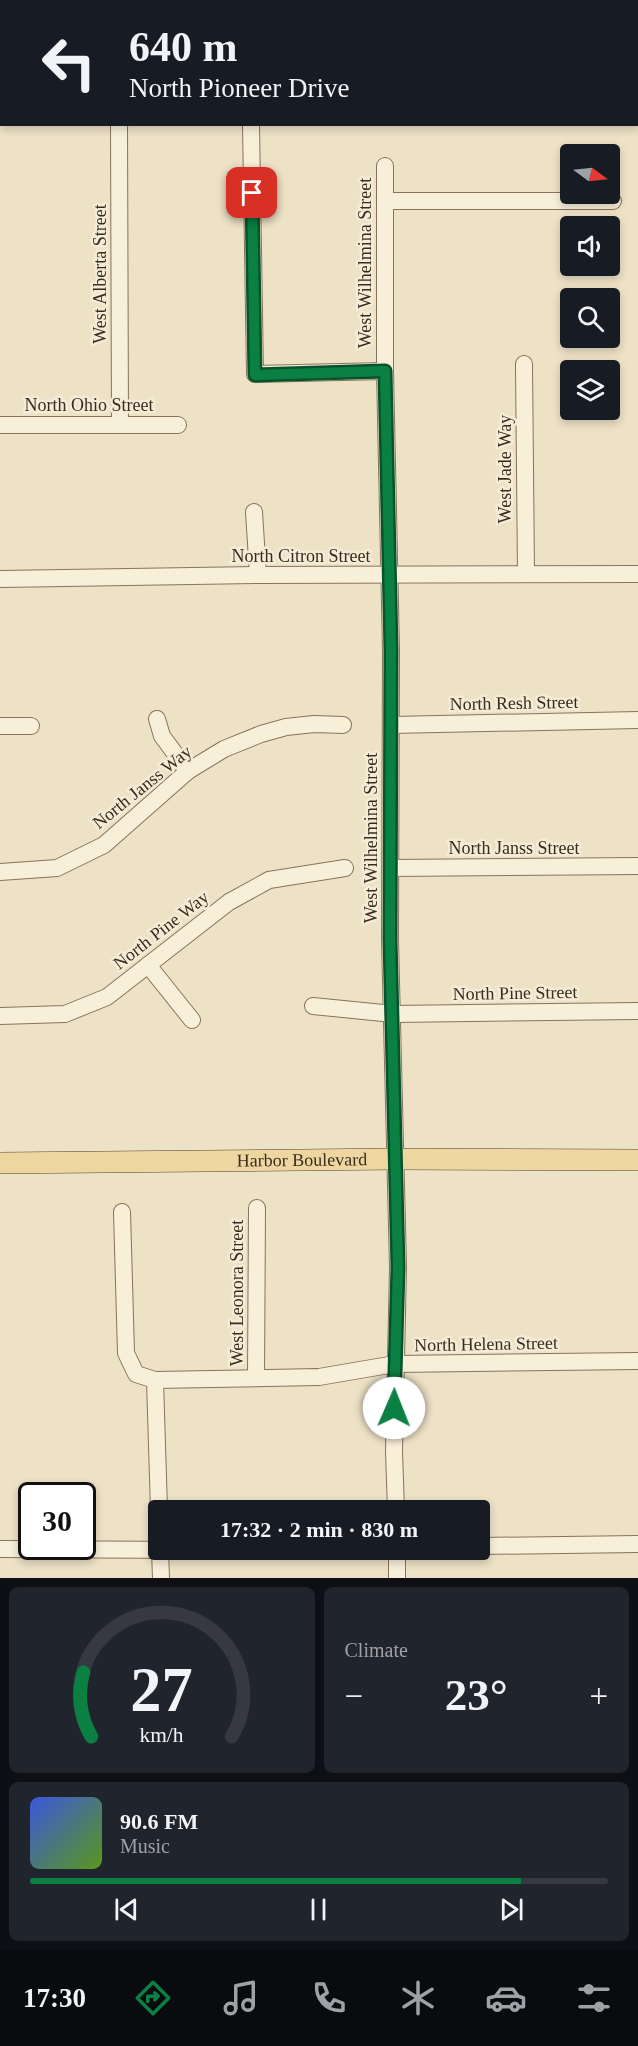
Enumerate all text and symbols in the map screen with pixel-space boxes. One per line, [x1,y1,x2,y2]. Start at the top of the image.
icon: left [30,24,108,102]
text: 640 m [129,24,238,70]
text: North Pioneer Drive [129,73,349,103]
north arrow [560,144,620,204]
map controls [560,144,620,420]
pin [226,167,277,218]
icon: arrive [235,176,268,209]
street label: West Wilhelmina Street [355,178,375,348]
street label: West Alberta Street [90,204,110,344]
button: sound [560,216,620,276]
button: search [560,288,620,348]
button: layers [560,360,620,420]
street label: North Ohio Street [25,395,153,415]
street label: West Jade Way [495,415,515,523]
street label: North Citron Street [232,546,370,566]
street label: North Resh Street [449,692,579,714]
street label: North Janss Way [89,741,195,833]
street label: West Wilhelmina Street [361,753,381,923]
street label: North Janss Street [449,838,579,858]
street label: North Pine Way [109,887,213,973]
street label: North Pine Street [452,982,578,1004]
street label: Harbor Boulevard [237,1149,367,1171]
street label: West Leonora Street [227,1220,247,1366]
street label: North Helena Street [414,1333,558,1355]
position arrow [362,1376,426,1440]
speed limit sign: 30 [18,1482,96,1560]
text: 17:32 · 2 min · 830 m [220,1517,418,1542]
text: Climate [345,1639,408,1661]
text: 27 [131,1655,193,1724]
text: 23° [445,1670,508,1720]
text: − [345,1678,363,1714]
text: + [589,1678,608,1714]
text: km/h [140,1723,184,1747]
text: 90.6 FM [120,1809,198,1834]
text: Music [120,1835,170,1857]
icon: previous [110,1893,143,1926]
icon: pause [302,1893,335,1926]
icon: next [495,1893,528,1926]
icon: directions [132,1977,174,2019]
icon: music [220,1977,262,2019]
icon: phone [308,1977,350,2019]
icon: climate [397,1977,439,2019]
icon: car [485,1977,527,2019]
icon: filters [573,1977,615,2019]
text: 17:30 [23,1983,86,2013]

